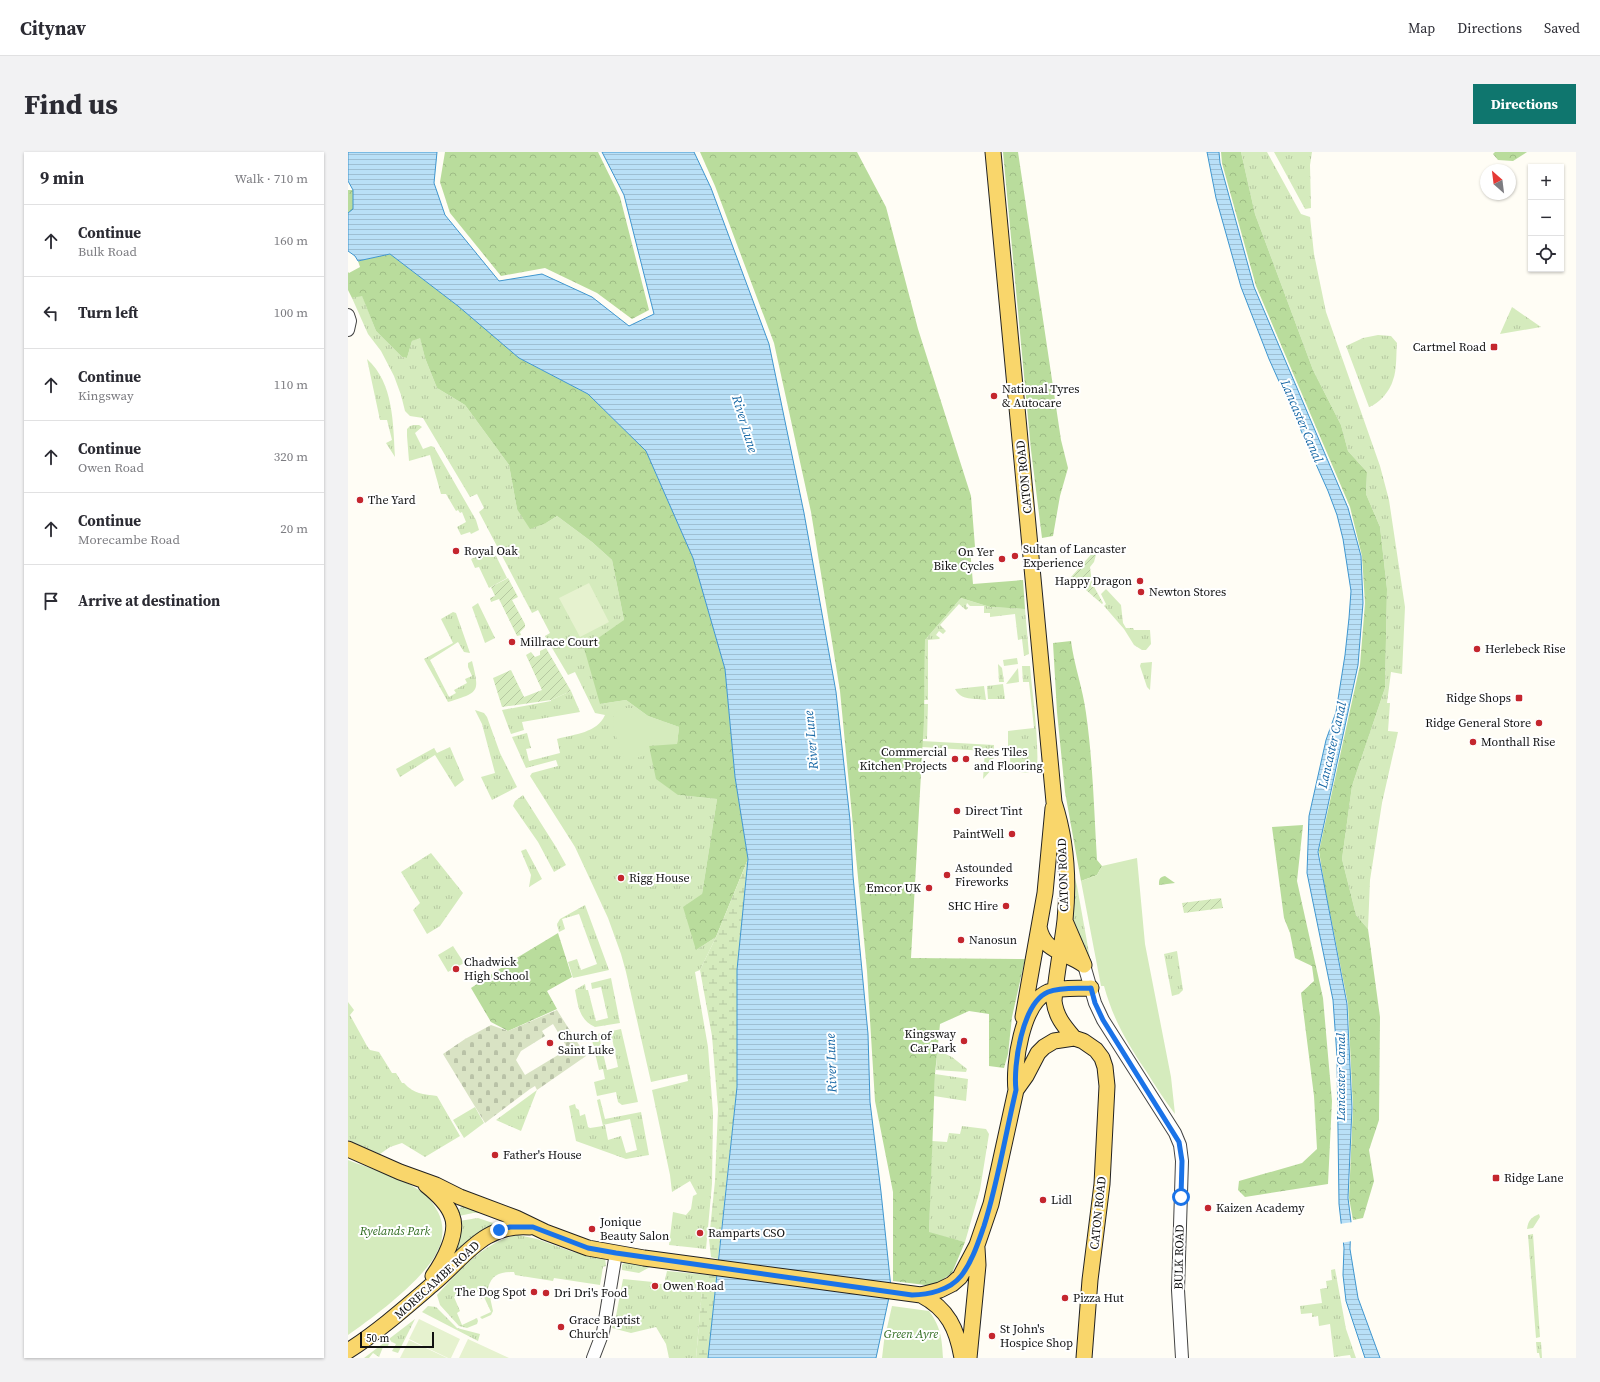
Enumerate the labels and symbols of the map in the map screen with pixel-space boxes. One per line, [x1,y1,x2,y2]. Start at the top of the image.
north arrow [1480,164,1516,200]
place label: Cartmel Road [1413,339,1486,355]
marker: Cartmel Road [1489,342,1499,352]
water label: Lancaster Canal [1277,376,1327,465]
place label: National Tyres & Autocare [1002,381,1080,411]
marker: National Tyres & Autocare [989,391,999,401]
water label: River Lune [728,392,762,455]
street label: CATON ROAD [1012,439,1036,515]
place label: The Yard [368,492,416,508]
marker: The Yard [355,495,365,505]
place label: Sultan of Lancaster Experience [1023,541,1126,571]
place label: Royal Oak [464,543,518,559]
place label: On Yer Bike Cycles [934,544,994,574]
marker: Royal Oak [451,546,461,556]
marker: Sultan of Lancaster Experience [1010,551,1020,561]
marker: On Yer Bike Cycles [997,554,1007,564]
place label: Happy Dragon [1055,573,1132,589]
marker: Happy Dragon [1135,576,1145,586]
place label: Newton Stores [1149,584,1226,600]
marker: Newton Stores [1136,587,1146,597]
place label: Millrace Court [520,634,598,650]
marker: Millrace Court [507,637,517,647]
place label: Herlebeck Rise [1485,641,1566,657]
marker: Herlebeck Rise [1472,644,1482,654]
place label: Ridge Shops [1446,690,1511,706]
marker: Ridge Shops [1514,693,1524,703]
water label: Lancaster Canal [1314,700,1350,791]
water label: River Lune [800,709,822,771]
place label: Ridge General Store [1425,715,1531,731]
marker: Ridge General Store [1534,718,1544,728]
place label: Monthall Rise [1481,734,1555,750]
marker: Monthall Rise [1468,737,1478,747]
place label: Commercial Kitchen Projects [859,744,947,774]
place label: Rees Tiles and Flooring [974,744,1043,774]
marker: Commercial Kitchen Projects [950,754,960,764]
marker: Rees Tiles and Flooring [961,754,971,764]
place label: Direct Tint [965,803,1023,819]
marker: Direct Tint [952,806,962,816]
place label: PaintWell [953,826,1004,842]
marker: PaintWell [1007,829,1017,839]
street label: CATON ROAD [1054,838,1072,912]
place label: Astounded Fireworks [955,860,1013,890]
place label: Rigg House [629,870,690,886]
marker: Astounded Fireworks [942,870,952,880]
marker: Rigg House [616,873,626,883]
place label: Emcor UK [866,880,921,896]
marker: Emcor UK [924,883,934,893]
place label: SHC Hire [948,898,998,914]
marker: SHC Hire [1001,901,1011,911]
place label: Nanosun [969,932,1017,948]
marker: Nanosun [956,935,966,945]
place label: Chadwick High School [464,954,529,984]
marker: Chadwick High School [451,964,461,974]
place label: Kingsway Car Park [905,1026,957,1056]
place label: Church of Saint Luke [558,1028,614,1058]
water label: River Lune [821,1032,841,1094]
water label: Lancaster Canal [1332,1033,1349,1122]
marker: Kingsway Car Park [959,1036,969,1046]
marker: Church of Saint Luke [545,1038,555,1048]
place label: Father's House [503,1147,582,1163]
marker: Father's House [490,1150,500,1160]
place label: Ridge Lane [1504,1170,1564,1186]
marker: Ridge Lane [1491,1173,1501,1183]
street label: CATON ROAD [1086,1175,1110,1251]
route start [1172,1188,1190,1206]
place label: Lidl [1051,1192,1073,1208]
marker: Lidl [1038,1195,1048,1205]
place label: Kaizen Academy [1216,1200,1305,1216]
marker: Kaizen Academy [1203,1203,1213,1213]
place label: Jonique Beauty Salon [599,1214,669,1244]
route end [490,1221,508,1239]
park label: Ryelands Park [359,1223,431,1239]
marker: Jonique Beauty Salon [587,1224,597,1234]
street label: BULK ROAD [1170,1224,1188,1290]
place label: Ramparts CSO [708,1225,785,1241]
marker: Ramparts CSO [695,1228,705,1238]
street label: MORECAMBE ROAD [391,1237,483,1323]
place label: Owen Road [663,1278,724,1294]
marker: Owen Road [650,1281,660,1291]
place label: The Dog Spot [455,1284,526,1300]
place label: Dri Dri's Food [554,1285,628,1301]
marker: The Dog Spot [529,1287,539,1297]
marker: Dri Dri's Food [541,1288,551,1298]
place label: Pizza Hut [1073,1290,1124,1306]
marker: Pizza Hut [1060,1293,1070,1303]
place label: Grace Baptist Church [569,1312,640,1342]
place label: St John's Hospice Shop [1000,1321,1073,1351]
marker: Grace Baptist Church [556,1322,566,1332]
park label: Green Ayre [884,1326,938,1342]
scale bar [360,1330,434,1349]
marker: St John's Hospice Shop [987,1331,997,1341]

